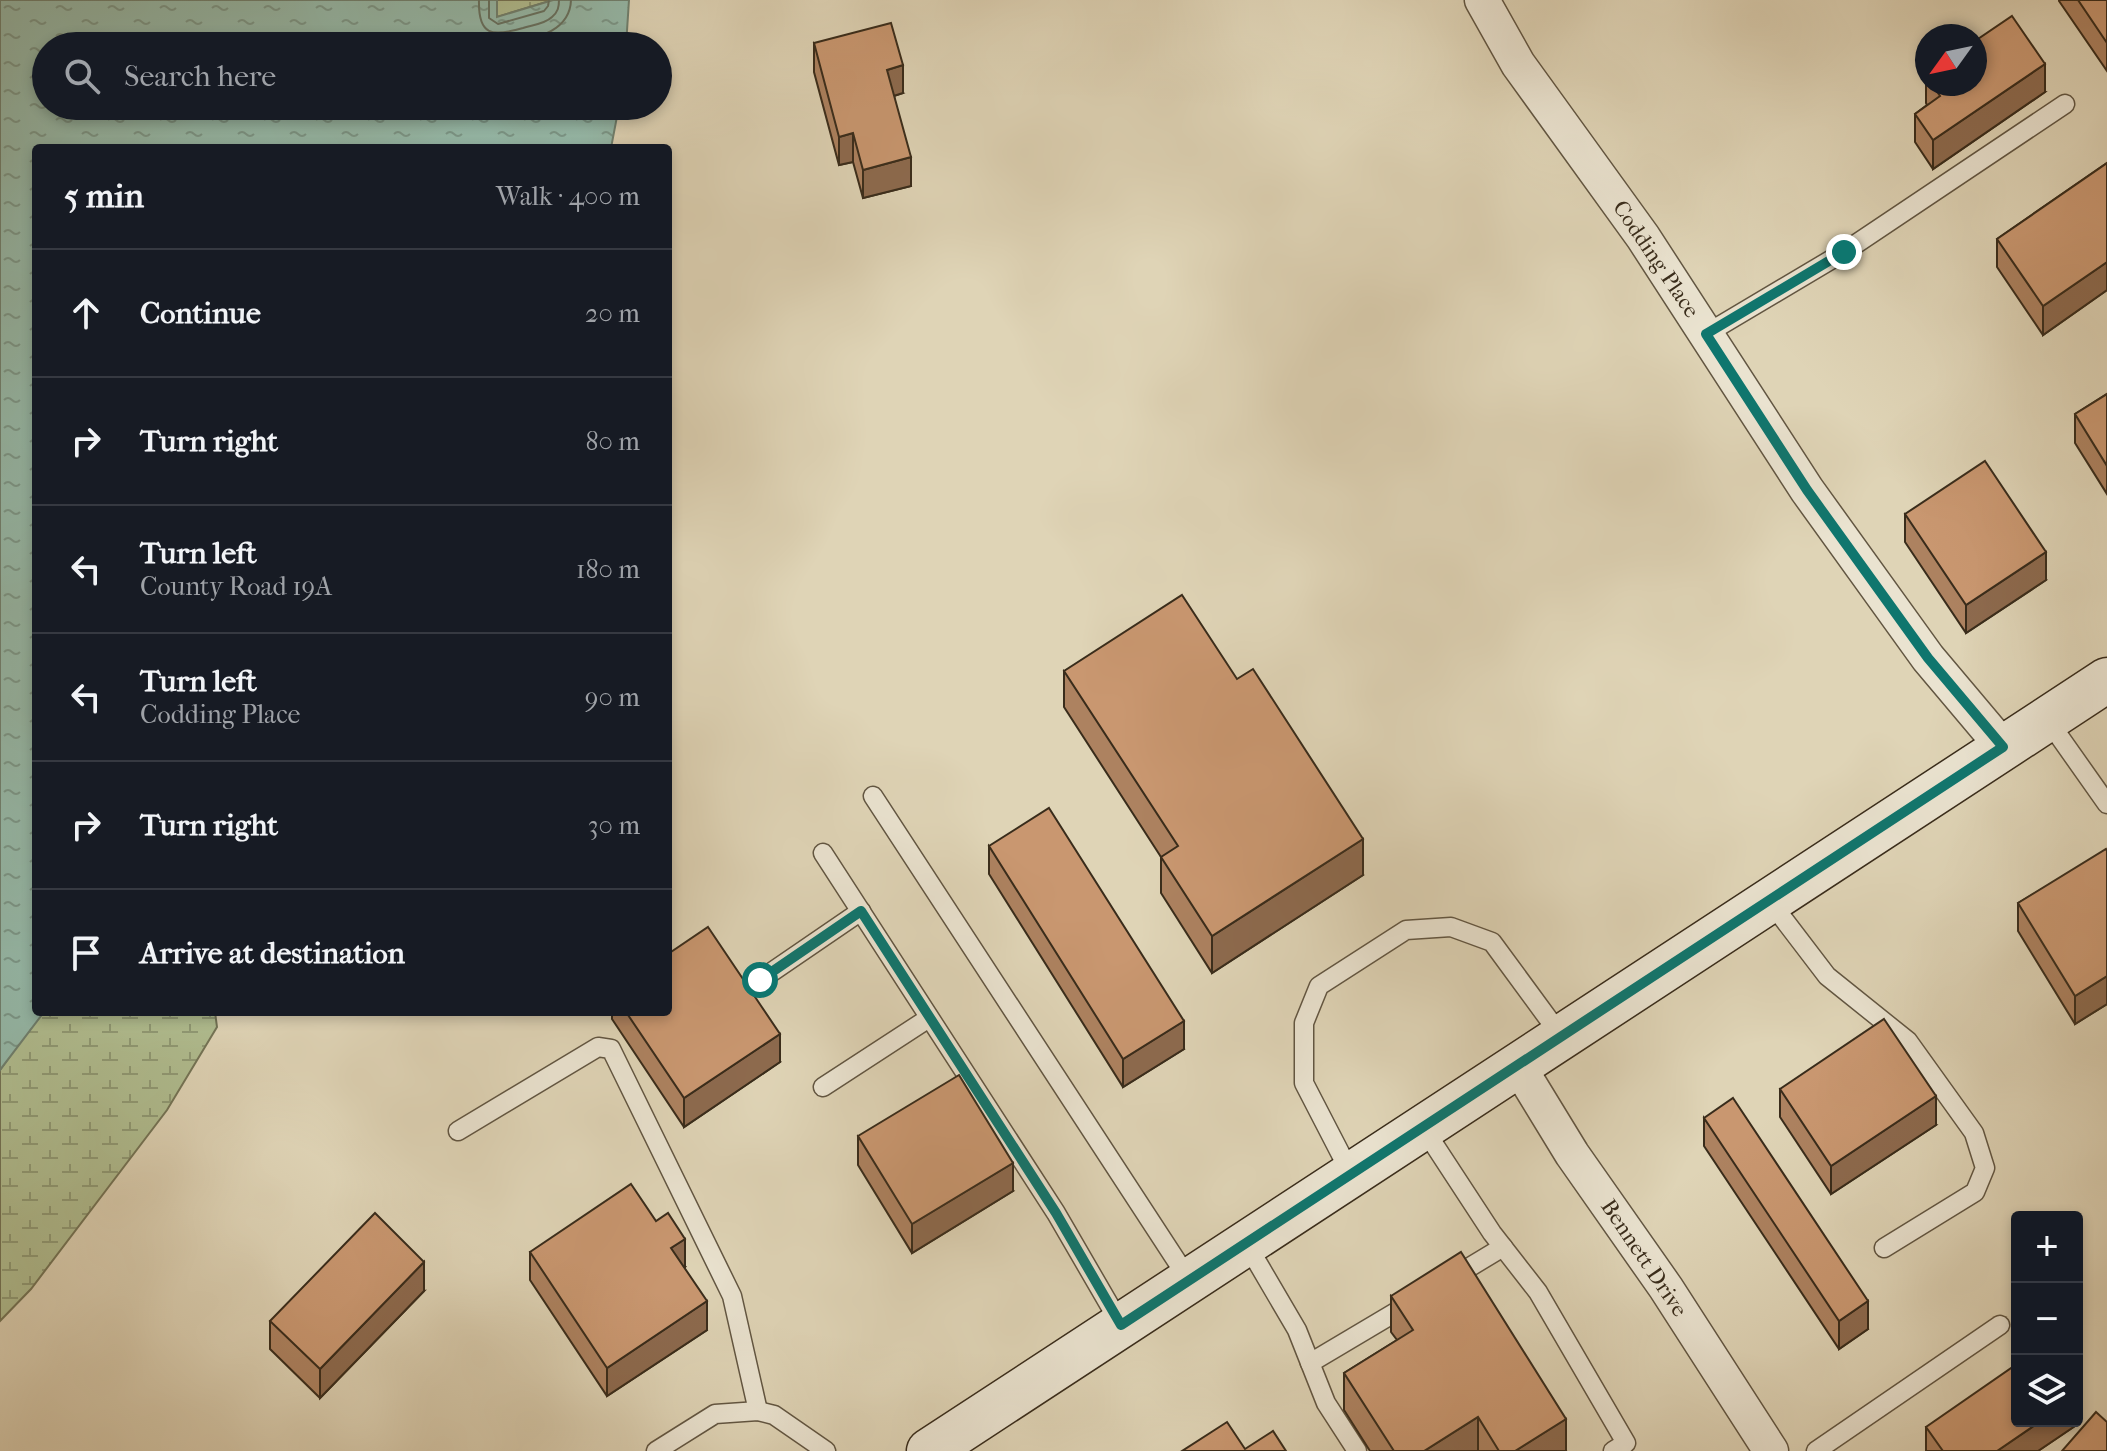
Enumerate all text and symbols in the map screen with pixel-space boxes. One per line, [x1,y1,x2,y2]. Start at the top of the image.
north arrow [1915,24,1987,96]
search box [32,32,672,120]
icon: search [60,54,104,98]
text: Search here [124,59,276,94]
text: 5 min [64,176,144,216]
text: Walk · 400 m [496,181,640,212]
street label: Codding Place [1607,195,1705,323]
route end [1826,234,1862,270]
icon: ahead [64,291,108,335]
text: Continue [140,296,261,331]
text: 20 m [585,298,640,329]
icon: right [64,419,108,463]
text: Turn right [140,424,278,459]
text: 80 m [585,426,640,457]
text: Turn left [140,536,257,571]
icon: left [64,547,108,591]
text: 180 m [576,554,640,585]
text: County Road 19A [140,571,332,602]
text: Turn left [140,664,257,699]
icon: left [64,675,108,719]
text: 90 m [585,682,640,713]
text: Codding Place [140,699,300,730]
icon: right [64,803,108,847]
text: Turn right [140,808,278,843]
text: 30 m [588,810,640,841]
icon: arrive [64,931,108,975]
text: Arrive at destination [140,936,405,971]
route start [742,962,778,998]
street label: Bennett Drive [1595,1194,1693,1322]
map controls [2011,1211,2083,1427]
button: + [2011,1211,2083,1283]
button: − [2011,1283,2083,1355]
button: layers [2011,1355,2083,1427]

